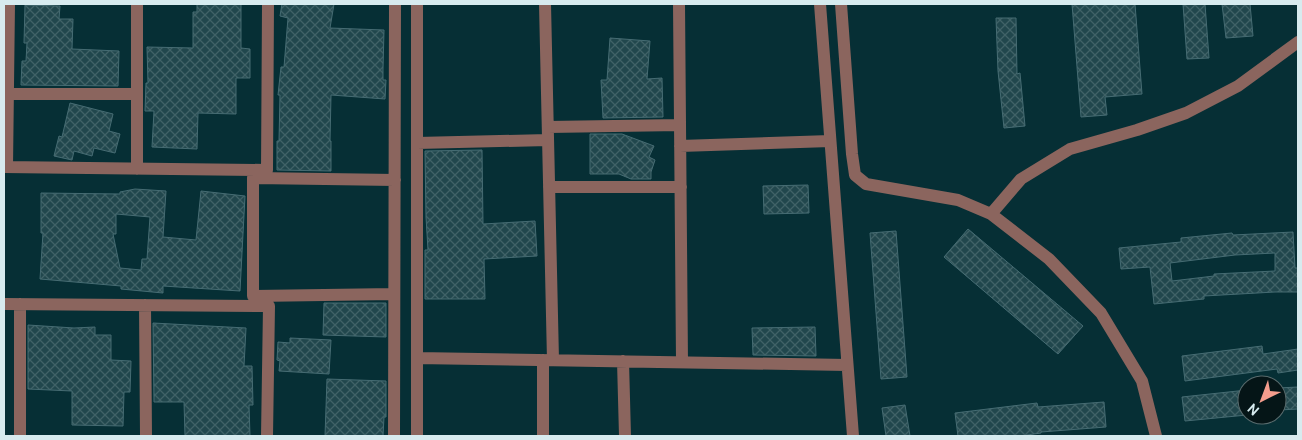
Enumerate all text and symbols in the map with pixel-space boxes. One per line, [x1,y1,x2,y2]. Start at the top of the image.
north arrow [1237,375,1287,425]
text: N [1244,400,1263,420]

